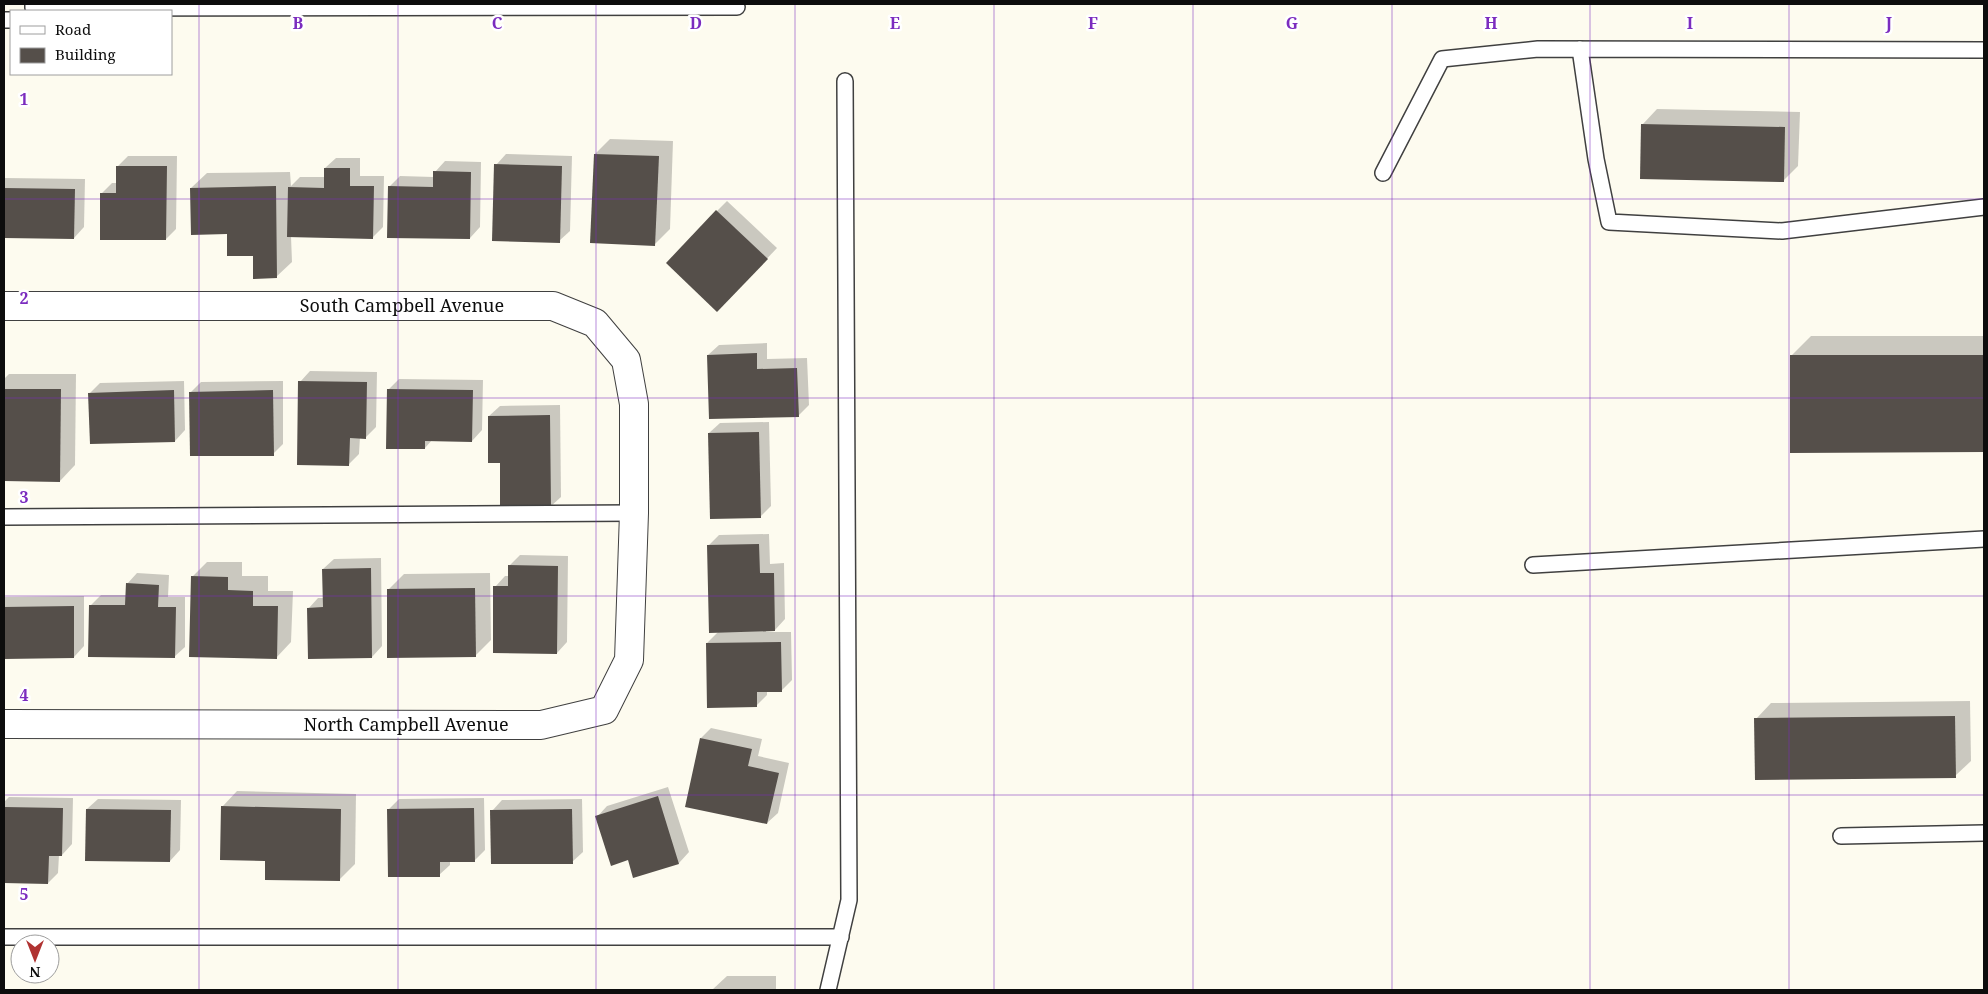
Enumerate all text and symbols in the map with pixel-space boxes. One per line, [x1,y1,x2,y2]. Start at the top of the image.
legend [10,10,172,75]
text: B [293,12,304,34]
text: C [492,12,503,34]
text: D [690,12,702,34]
text: E [890,12,900,34]
text: F [1088,12,1098,34]
text: G [1286,12,1298,34]
text: H [1484,12,1498,34]
text: I [1687,12,1693,34]
text: J [1885,12,1893,34]
text: Road [55,19,91,39]
text: Building [55,44,116,64]
text: 1 [19,88,29,110]
text: 2 [19,287,29,309]
street label: South Campbell Avenue [300,293,504,317]
text: 3 [19,486,29,508]
text: 4 [19,684,29,706]
street label: North Campbell Avenue [303,712,509,736]
text: 5 [19,883,29,905]
north arrow [10,934,60,984]
text: N [29,963,41,982]

